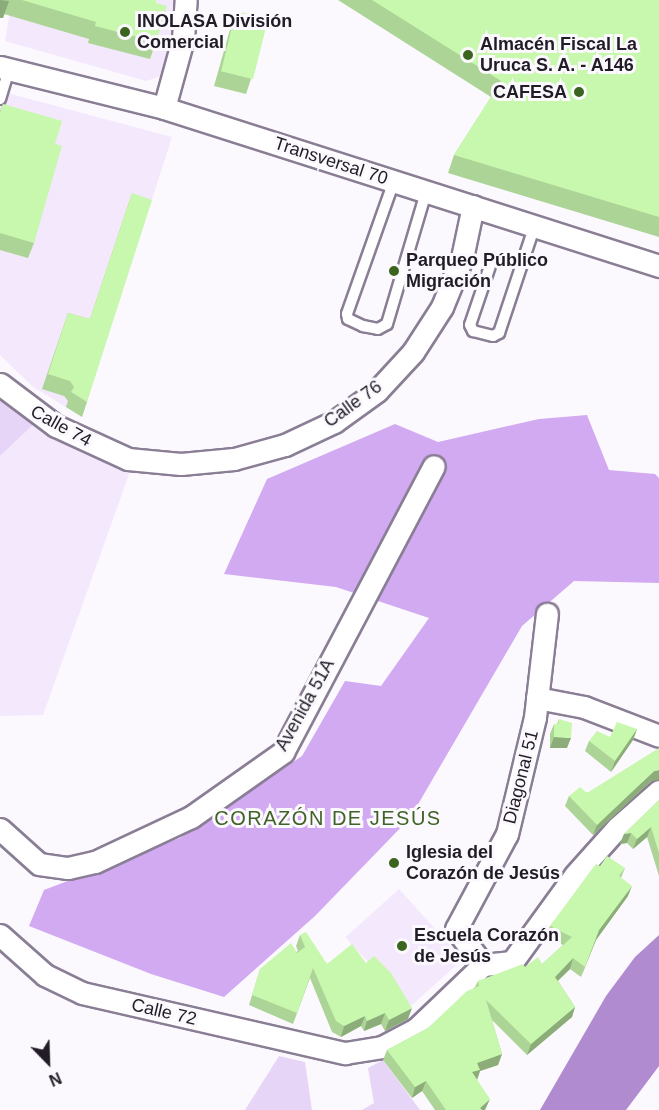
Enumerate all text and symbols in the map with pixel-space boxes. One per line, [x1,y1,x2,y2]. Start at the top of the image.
place label: INOLASA División Comercial [137,11,293,54]
marker: INOLASA División Comercial [118,25,132,39]
place label: Almacén Fiscal La Uruca S. A. - A146 [480,34,637,76]
marker: Almacén Fiscal La Uruca S. A. - A146 [461,48,475,62]
place label: CAFESA [493,81,567,103]
marker: CAFESA [572,85,586,99]
street label: Transversal 70 [271,132,391,190]
place label: Parqueo Público Migración [406,250,548,292]
marker: Parqueo Público Migración [387,264,401,278]
street label: Calle 76 [320,376,386,432]
street label: Calle 74 [27,401,95,451]
street label: Avenida 51A [271,655,339,755]
street label: Diagonal 51 [499,728,543,826]
district label: CORAZÓN DE JESÚS [214,806,442,830]
place label: Iglesia del Corazón de Jesús [406,842,560,884]
marker: Iglesia del Corazón de Jesús [387,856,401,870]
place label: Escuela Corazón de Jesús [414,925,559,968]
marker: Escuela Corazón de Jesús [395,939,409,953]
street label: Calle 72 [129,994,199,1030]
north arrow [18,1032,78,1092]
text: N [47,1069,64,1089]

